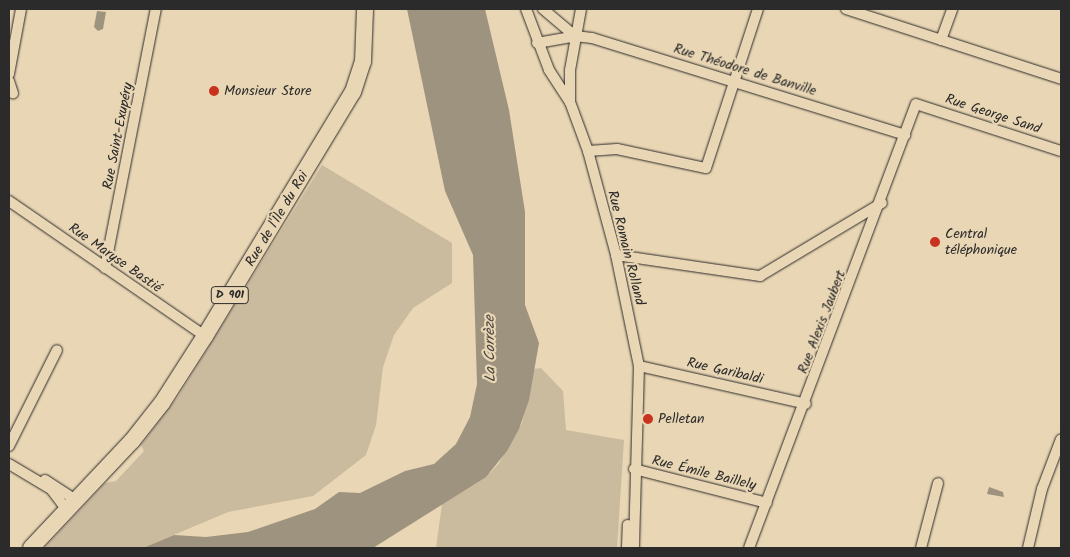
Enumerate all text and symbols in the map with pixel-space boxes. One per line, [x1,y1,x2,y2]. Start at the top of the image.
street label: Rue Théodore de Banville [672,40,818,100]
street label: Rue Saint-Exupéry [99,81,137,191]
place label: Monsieur Store [224,83,312,99]
marker: Monsieur Store [208,85,220,97]
street label: Rue George Sand [943,91,1043,137]
street label: Rue de l'Île du Roi [242,168,312,270]
street label: Rue Romain Rolland [604,189,648,307]
street label: Rue Maryse Bastié [65,220,165,296]
place label: Central téléphonique [945,226,1017,258]
marker: Central téléphonique [929,236,941,248]
street label: Rue Alexis Jaubert [795,268,849,376]
road number: D 901 [210,286,250,304]
water label: La Corrèze [481,315,501,383]
street label: Rue Garibaldi [685,354,765,388]
place label: Pelletan [658,411,705,427]
marker: Pelletan [642,413,654,425]
street label: Rue Émile Baillely [650,452,758,494]

